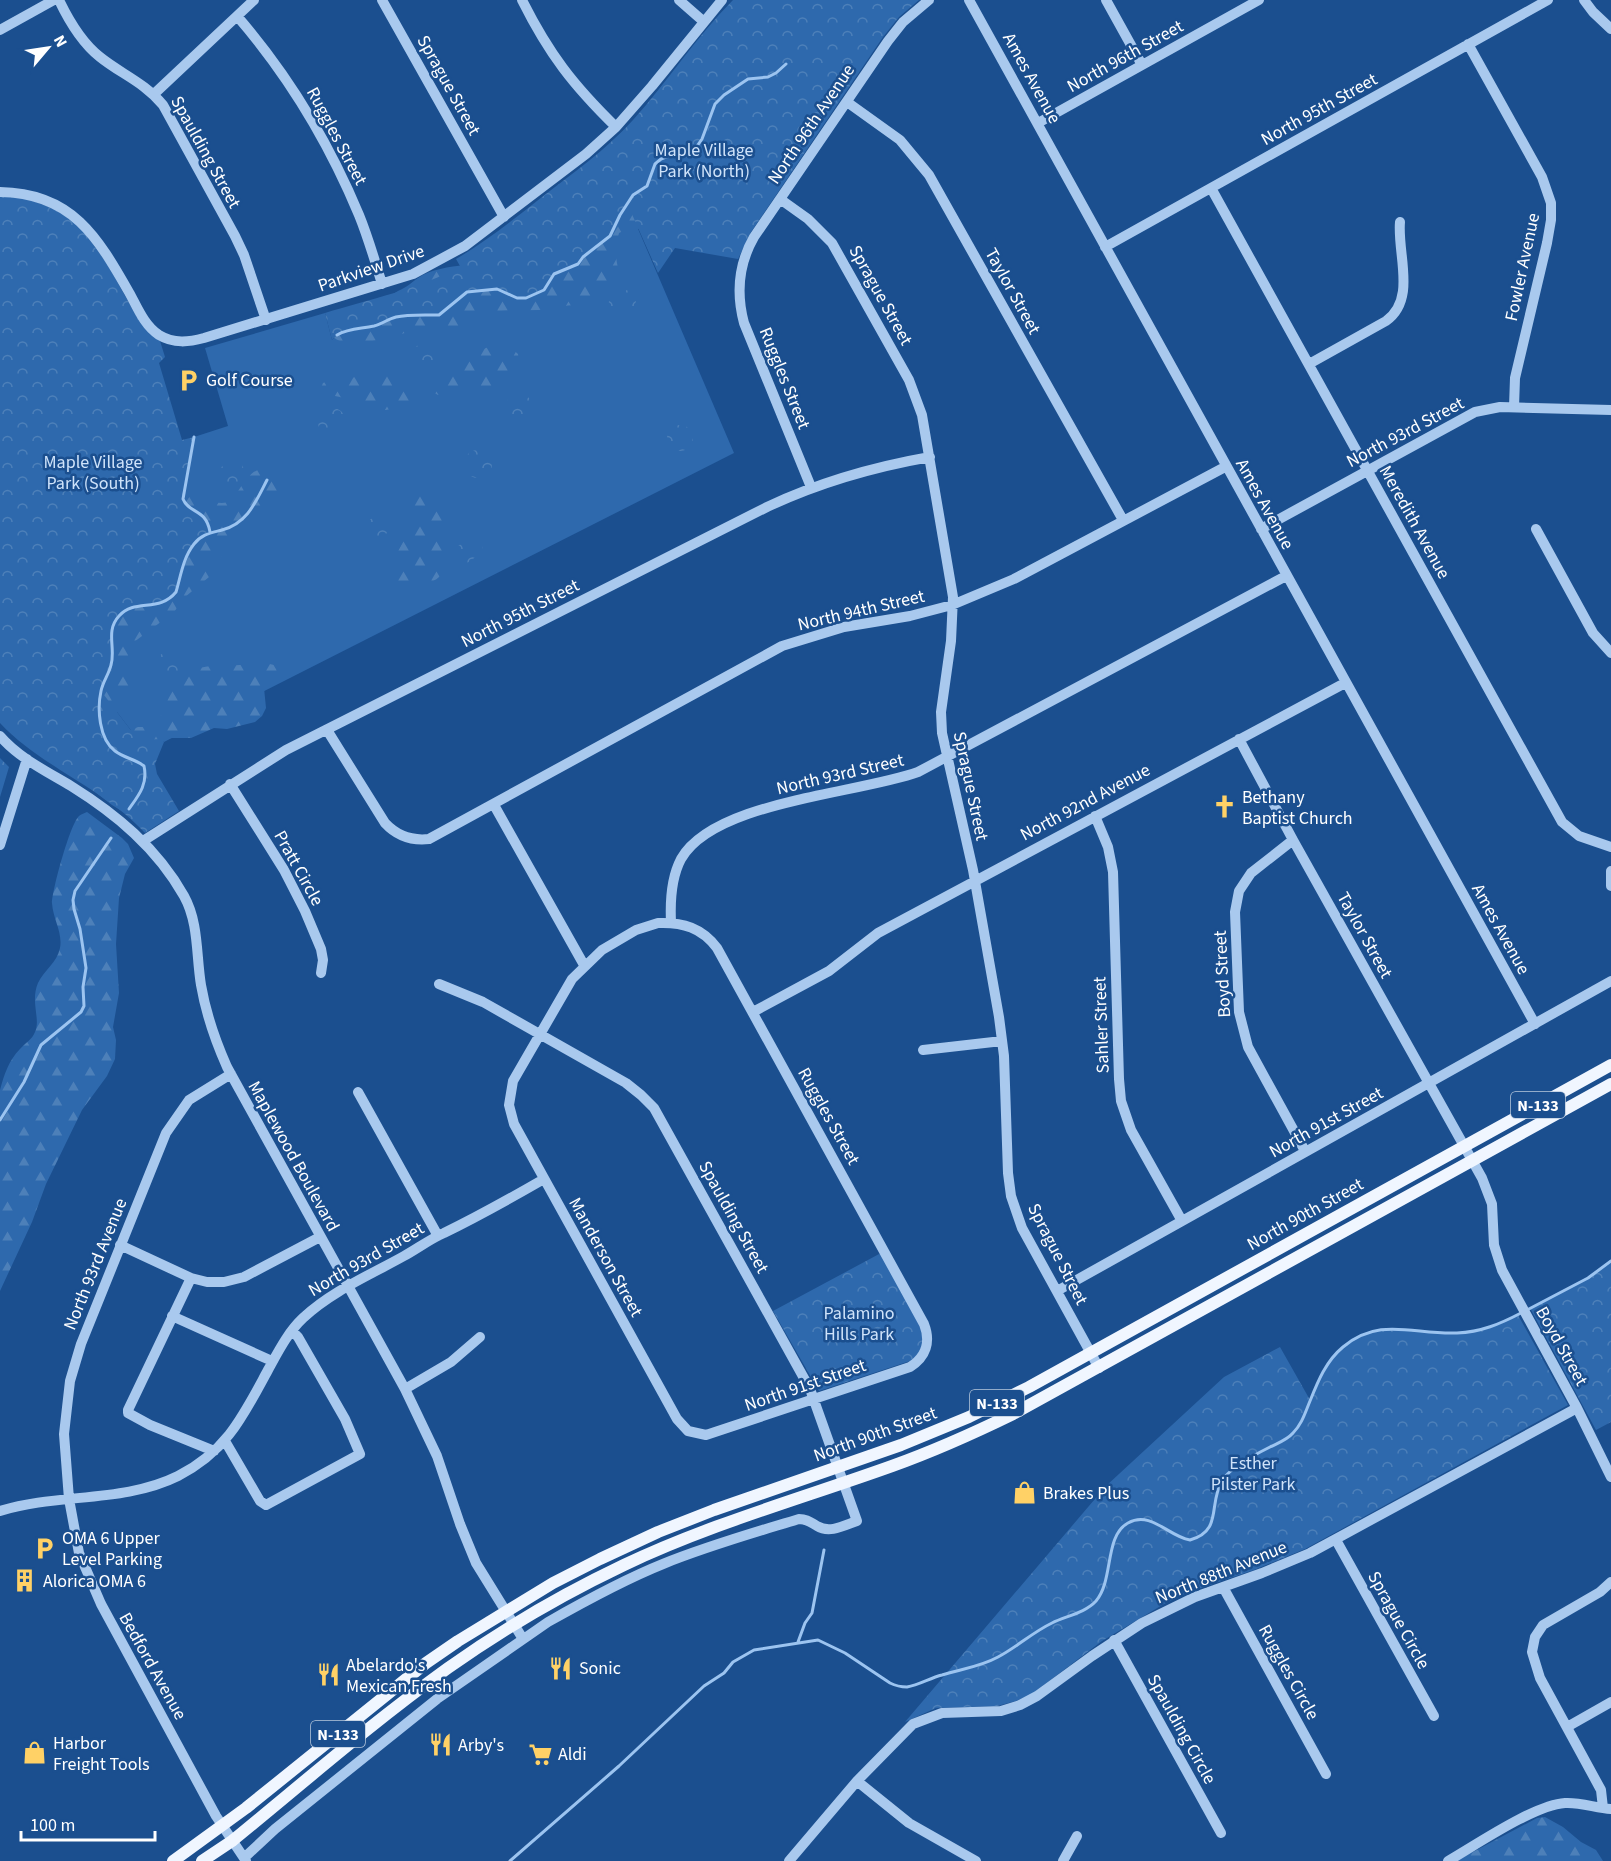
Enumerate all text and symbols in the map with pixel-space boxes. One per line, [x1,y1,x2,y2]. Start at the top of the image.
street label: North 96th Street [1063,14,1188,99]
north arrow [18,18,78,78]
street label: Ames Avenue [996,28,1067,128]
text: N [48,31,72,51]
street label: Sprague Street [411,31,486,140]
street label: North 96th Avenue [762,59,861,189]
street label: North 95th Street [1257,67,1382,152]
street label: Ruggles Street [300,83,373,190]
street label: Spaulding Street [164,92,247,213]
park label: Maple Village Park (North) [655,138,754,184]
street label: Fowler Avenue [1499,211,1546,324]
street label: Parkview Drive [315,239,428,298]
street label: Sprague Street [843,241,918,350]
street label: Taylor Street [979,244,1047,339]
street label: Ruggles Street [753,323,816,433]
parking icon: Golf Course [175,367,201,393]
place label: Golf Course [206,368,293,393]
street label: North 93rd Street [1342,391,1468,474]
park label: Maple Village Park (South) [44,450,143,496]
street label: Ames Avenue [1229,454,1300,554]
street label: Meredith Avenue [1373,461,1456,584]
street label: North 95th Street [457,573,584,654]
street label: North 94th Street [795,584,927,637]
street label: Sprague Street [947,729,994,843]
street label: North 93rd Street [774,748,906,801]
street label: North 92nd Avenue [1016,758,1155,847]
place label: Bethany Baptist Church [1242,785,1353,831]
church icon: Bethany Baptist Church [1211,794,1237,820]
street label: Pratt Circle [268,826,330,911]
street label: Ames Avenue [1465,879,1536,979]
street label: Taylor Street [1331,888,1399,983]
street label: Boyd Street [1208,930,1237,1018]
street label: Sahler Street [1087,976,1116,1074]
street label: Ruggles Street [791,1063,866,1170]
street label: Maplewood Boulevard [242,1076,345,1236]
street label: North 91st Street [1265,1081,1388,1164]
road number: N-133 [1511,1092,1565,1118]
street label: Spaulding Street [692,1157,775,1278]
street label: North 90th Street [1243,1172,1368,1257]
street label: Manderson Street [562,1193,649,1321]
street label: North 93rd Avenue [58,1194,133,1334]
street label: Sprague Street [1021,1199,1094,1309]
street label: North 93rd Street [304,1216,429,1303]
park label: Palamino Hills Park [823,1301,895,1347]
street label: Boyd Street [1529,1302,1594,1390]
street label: North 91st Street [741,1353,869,1418]
road number: N-133 [970,1390,1024,1416]
street label: North 90th Street [810,1401,940,1468]
park label: Esther Pilster Park [1211,1451,1295,1497]
shop icon: Brakes Plus [1012,1480,1038,1506]
place label: Brakes Plus [1043,1481,1129,1506]
place label: OMA 6 Upper Level Parking [62,1526,162,1572]
parking icon: OMA 6 Upper Level Parking [31,1535,57,1561]
street label: North 88th Avenue [1152,1535,1291,1610]
street label: Sprague Circle [1361,1567,1436,1674]
building icon: Alorica OMA 6 [12,1568,38,1594]
place label: Alorica OMA 6 [43,1569,146,1594]
street label: Bedford Avenue [113,1608,192,1725]
street label: Ruggles Circle [1252,1620,1325,1724]
place label: Abelardo's Mexican Fresh [346,1653,452,1699]
restaurant icon: Sonic [548,1655,574,1681]
place label: Sonic [579,1656,621,1681]
restaurant icon: Abelardo's Mexican Fresh [315,1662,341,1688]
street label: Spaulding Circle [1141,1670,1222,1789]
road number: N-133 [311,1721,365,1747]
place label: Harbor Freight Tools [53,1731,150,1777]
restaurant icon: Arby's [427,1732,453,1758]
place label: Arby's [458,1733,504,1758]
shop icon: Harbor Freight Tools [22,1740,48,1766]
supermarket icon: Aldi [527,1741,553,1767]
place label: Aldi [558,1742,587,1767]
scale bar [21,1804,154,1842]
text: 100 m [30,1813,75,1838]

